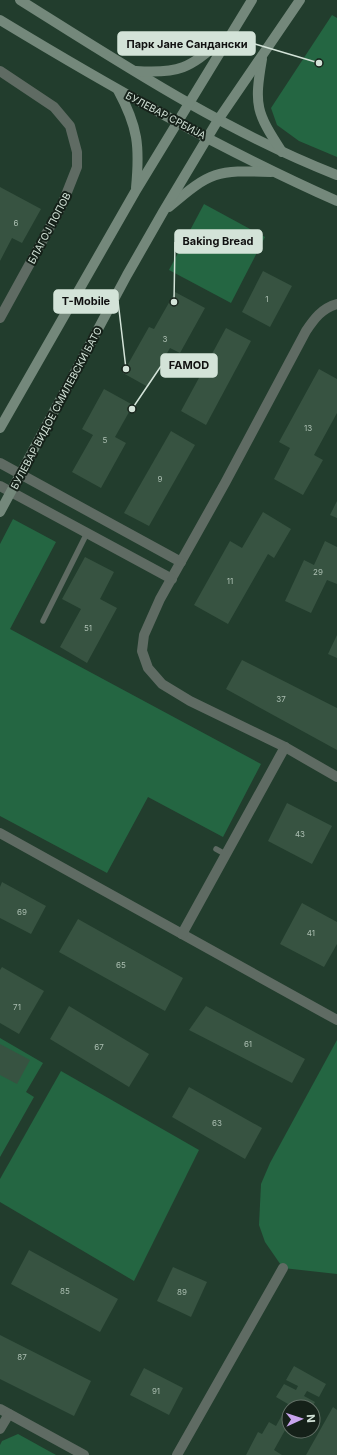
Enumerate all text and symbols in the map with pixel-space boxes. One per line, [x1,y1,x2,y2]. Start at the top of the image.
callout: Парк Јане Сандански [118,32,255,55]
text: Парк Јане Сандански [126,37,248,51]
street label: БУЛЕВАР СРБИЈА [124,89,208,141]
street label: БЛАГОЈ ПОПОВ [25,190,73,266]
house number: 6 [14,218,19,228]
callout: Baking Bread [175,230,262,253]
text: Baking Bread [183,234,254,248]
callout: T-Mobile [54,290,118,313]
text: T-Mobile [62,294,111,308]
house number: 1 [265,294,269,304]
street label: БУЛЕВАР ВИДОЕ СМИЛЕВСКИ БАТО [8,324,104,491]
house number: 3 [163,334,168,344]
callout: FAMOD [161,354,217,377]
text: FAMOD [169,358,209,372]
house number: 13 [304,423,312,433]
house number: 5 [103,435,108,445]
house number: 9 [158,474,163,484]
house number: 29 [313,567,323,577]
house number: 11 [227,576,233,586]
house number: 51 [84,623,92,633]
house number: 37 [276,694,286,704]
house number: 43 [295,829,305,839]
house number: 69 [17,907,27,917]
house number: 41 [307,928,315,938]
house number: 65 [116,960,126,970]
house number: 71 [13,1002,21,1012]
house number: 61 [244,1039,252,1049]
house number: 67 [94,1042,104,1052]
house number: 63 [212,1118,222,1128]
house number: 85 [60,1286,70,1296]
house number: 89 [177,1287,187,1297]
house number: 87 [17,1352,27,1362]
house number: 91 [152,1386,160,1396]
north arrow [281,1399,321,1439]
text: N [304,1414,318,1423]

